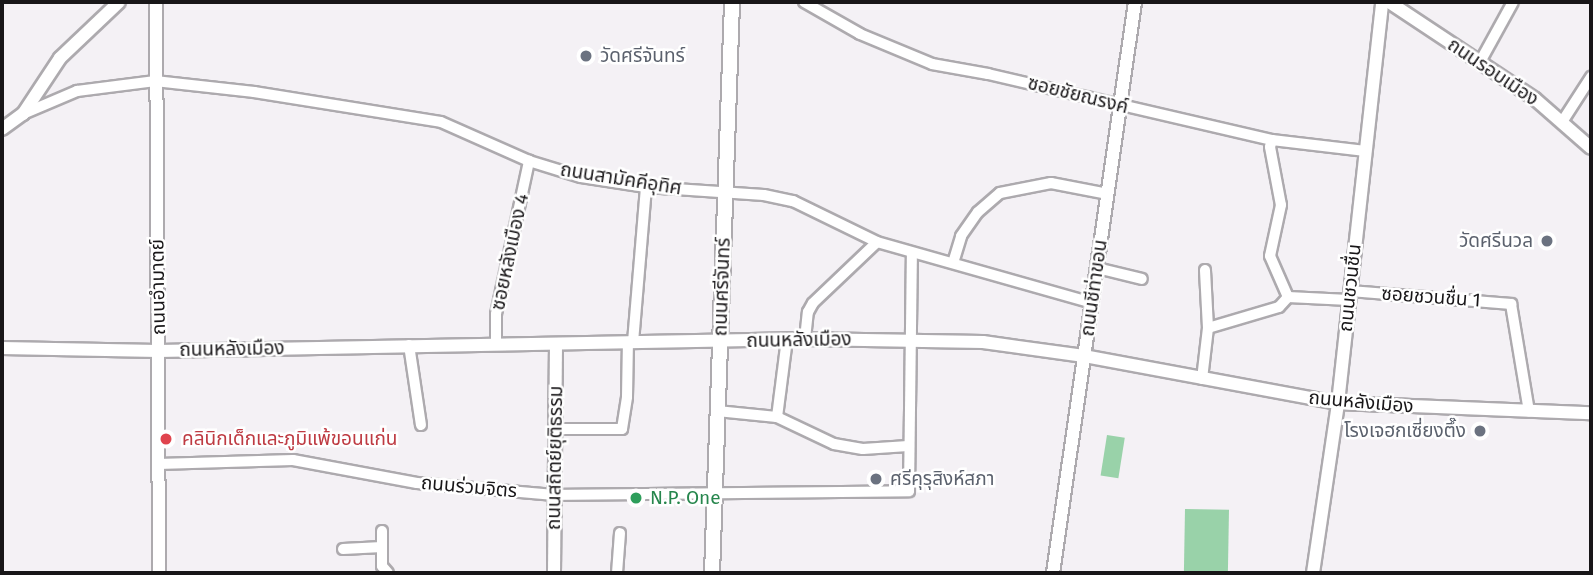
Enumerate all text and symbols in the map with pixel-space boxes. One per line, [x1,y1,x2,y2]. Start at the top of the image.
street label: ถนนรอบเมือง [1443,33,1543,111]
place label: วัดศรีจันทร์ [600,45,685,67]
marker: วัดศรีจันทร์ [578,48,594,64]
street label: ซอยชัยณรงค์ [1025,71,1131,119]
street label: ถนนสามัคคีอุทิศ [559,158,683,200]
street label: ซอยหลังเมือง 4 [487,192,533,312]
place label: วัดศรีนวล [1459,230,1533,252]
marker: วัดศรีนวล [1539,233,1555,249]
street label: ถนนศรีจันทร์ [709,237,735,337]
street label: ถนนชีท่าขอน [1076,238,1112,338]
street label: ถนนอำมาตย์ [146,239,170,335]
street label: ถนนชวนชื่น [1334,243,1366,333]
street label: ซอยชวนชื่น 1 [1381,282,1481,312]
street label: ถนนหลังเมือง [746,328,852,352]
street label: ถนนหลังเมือง [179,337,285,361]
street label: ถนนสถิตย์ยุติธรรม [542,386,568,530]
street label: ถนนหลังเมือง [1308,386,1414,418]
place label: โรงเจฮกเซี่ยงตึ๊ง [1344,420,1466,442]
marker: โรงเจฮกเซี่ยงตึ๊ง [1472,423,1488,439]
place label: คลินิกเด็กและภูมิแพ้ขอนแก่น [182,428,397,450]
marker: คลินิกเด็กและภูมิแพ้ขอนแก่น [156,429,176,449]
place label: ศรีคุรุสิงห์สภา [890,468,994,490]
street label: ถนนร่วมจิตร [420,471,518,503]
marker: ศรีคุรุสิงห์สภา [868,471,884,487]
place label: N.P. One [650,487,721,509]
marker: N.P. One [628,490,644,506]

